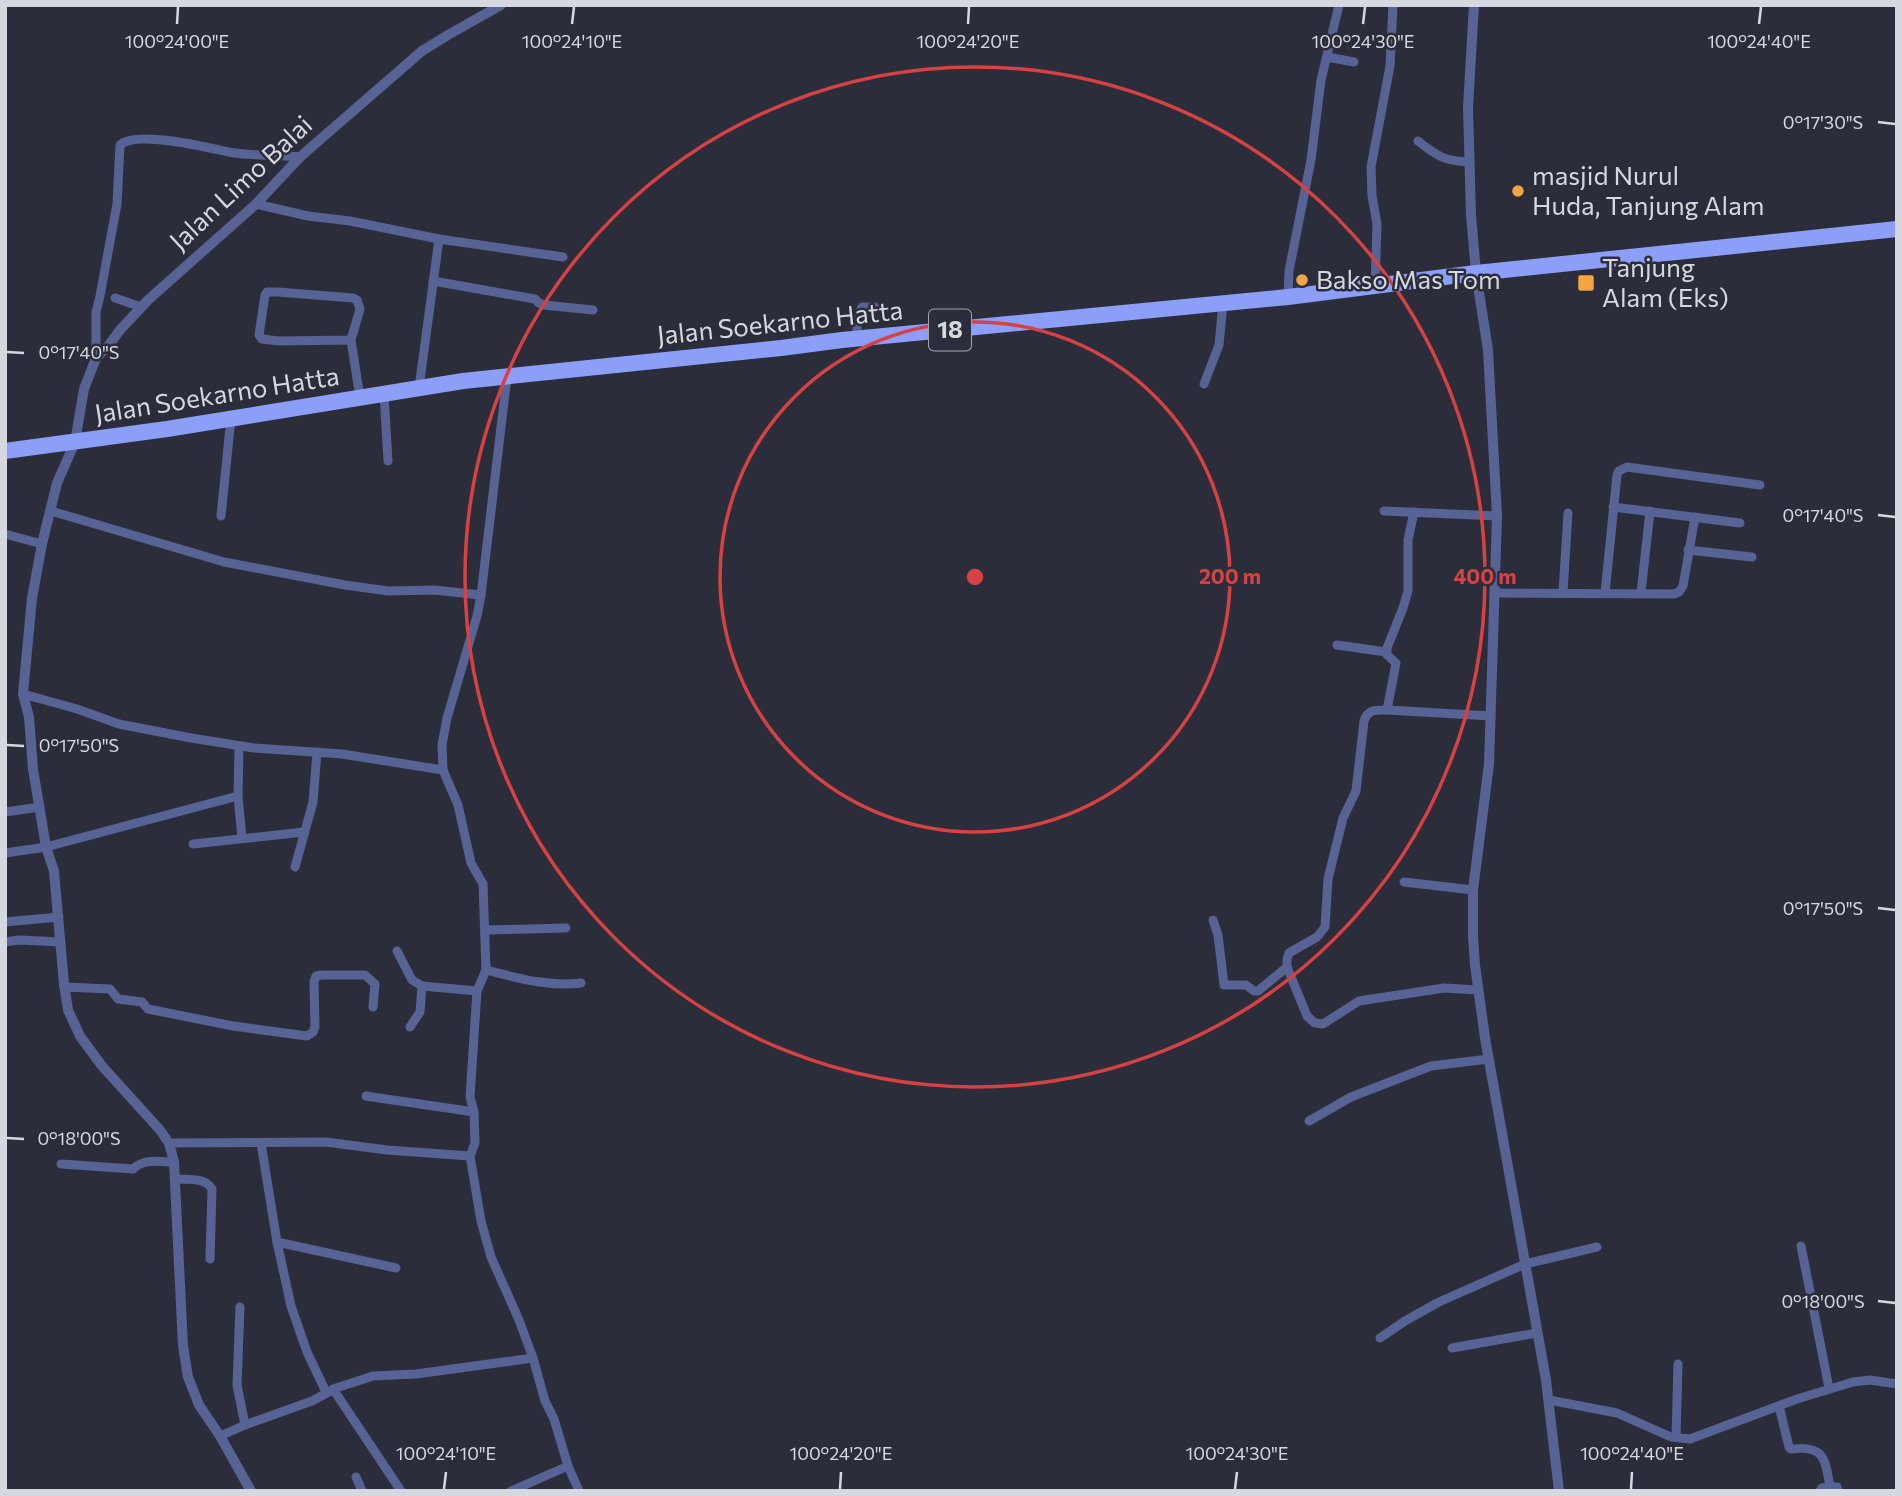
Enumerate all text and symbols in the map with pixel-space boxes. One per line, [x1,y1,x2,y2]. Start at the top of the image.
text: 100°24'00"E [125,30,229,52]
text: 100°24'10"E [522,30,622,52]
text: 100°24'20"E [917,30,1019,52]
text: 100°24'30"E [1311,30,1415,52]
text: 100°24'40"E [1707,30,1811,52]
street label: Jalan Limo Balai [162,108,318,256]
text: 0°17'30"S [1783,111,1863,133]
place label: masjid Nurul Huda, Tanjung Alam [1532,159,1764,220]
marker: masjid Nurul Huda, Tanjung Alam [1510,183,1526,199]
place label: Tanjung Alam (Eks) [1602,251,1729,312]
place label: Bakso Mas Tom [1316,263,1501,294]
marker: Bakso Mas Tom [1294,272,1310,288]
marker: Tanjung Alam (Eks) [1576,273,1596,293]
street label: Jalan Soekarno Hatta [655,293,904,350]
road number: 18 [929,310,971,351]
text: 0°17'40"S [39,341,119,363]
street label: Jalan Soekarno Hatta [92,359,341,428]
text: 0°17'40"S [1783,504,1863,526]
text: 200 m [1199,563,1261,588]
text: 400 m [1453,563,1517,588]
centre of rings [963,565,987,589]
text: 0°17'50"S [39,734,119,756]
text: 0°17'50"S [1783,897,1863,919]
text: 0°18'00"S [37,1127,121,1149]
text: 0°18'00"S [1781,1290,1865,1312]
text: 100°24'10"E [396,1442,496,1464]
text: 100°24'20"E [790,1442,892,1464]
text: 100°24'30"E [1185,1442,1289,1464]
text: 100°24'40"E [1580,1442,1684,1464]

